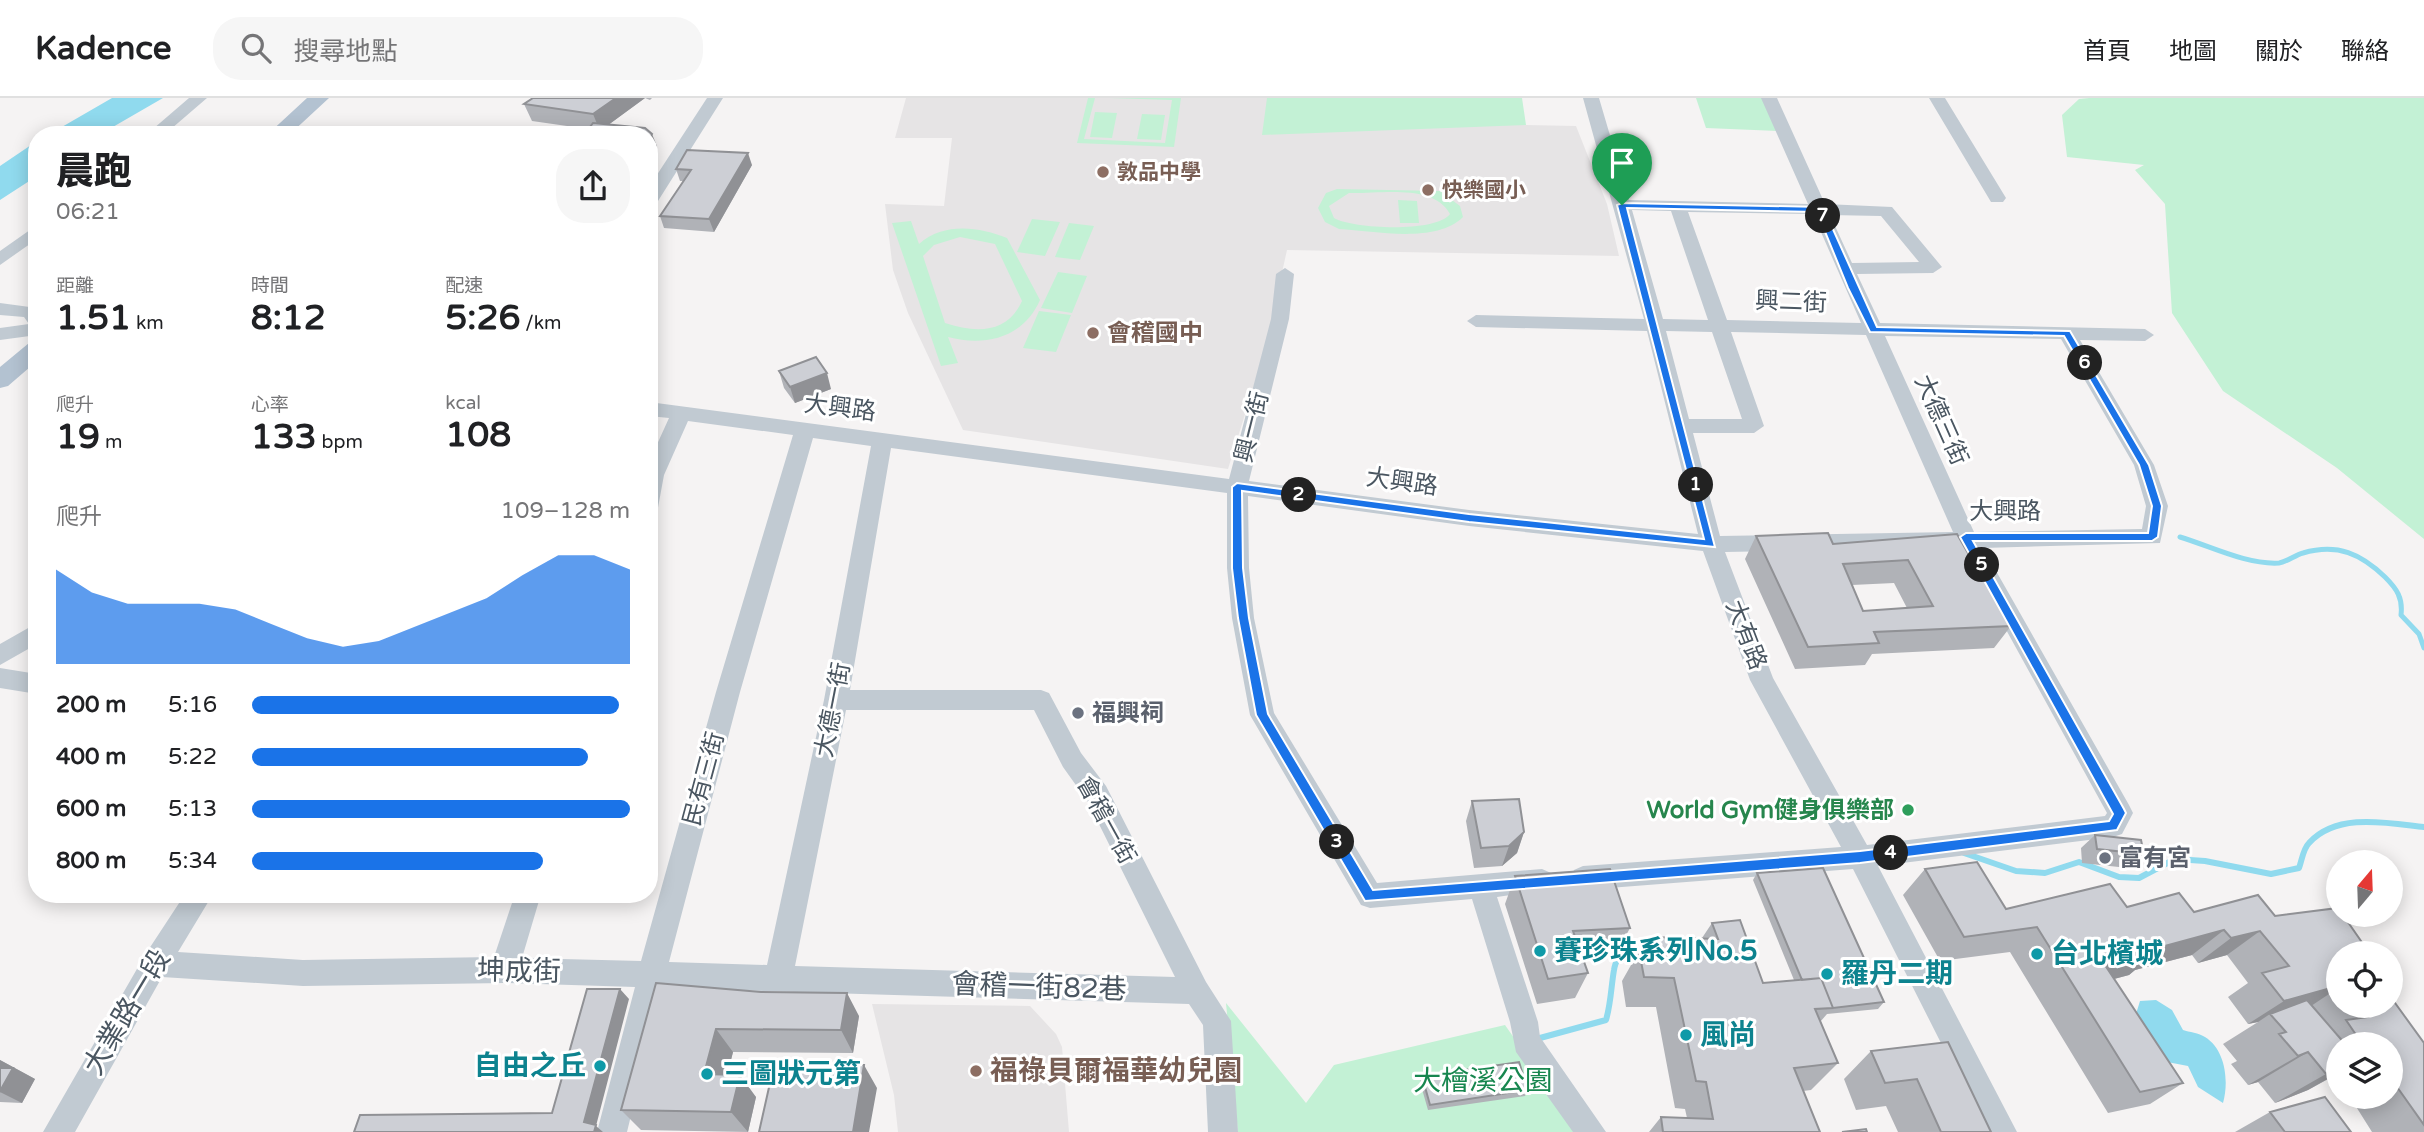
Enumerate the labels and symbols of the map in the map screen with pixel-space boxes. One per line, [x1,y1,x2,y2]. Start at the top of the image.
pin [1592,133,1652,205]
place label: 敦品中學 [1117,160,1201,185]
marker: 敦品中學 [1095,164,1111,180]
place label: 快樂國小 [1442,178,1526,203]
marker: 快樂國小 [1420,182,1436,198]
pin: 7 [1806,198,1840,234]
street label: 興二街 [1755,286,1827,318]
place label: 會稽國中 [1107,319,1203,348]
marker: 會稽國中 [1085,325,1101,341]
pin: 6 [2068,345,2102,380]
street label: 大德三街 [1908,370,1974,470]
street label: 大興路 [803,389,877,427]
street label: 興一街 [1229,389,1275,465]
street label: 大興路 [1364,463,1440,501]
pin: 1 [1678,468,1714,502]
pin: 2 [1282,478,1316,512]
street label: 大興路 [1969,497,2041,526]
pin: 5 [1965,547,2000,582]
street label: 大有路 [1720,596,1772,674]
street label: 大德一街 [810,660,856,760]
place label: 福興祠 [1092,699,1164,728]
marker: 福興祠 [1070,705,1086,721]
street label: 民有三街 [678,729,730,829]
street label: 會稽一街 [1070,771,1142,869]
place label: World Gym健身俱樂部 [1647,796,1894,825]
marker: World Gym健身俱樂部 [1900,802,1916,818]
pin: 3 [1320,824,1354,860]
pin: 4 [1874,836,1909,870]
place label: 富有宮 [2119,844,2191,873]
marker: 富有宮 [2097,850,2113,866]
north arrow [2326,850,2403,928]
place label: 賽珍珠系列No.5 [1554,934,1758,968]
place label: 台北檳城 [2051,937,2163,971]
street label: 大業路一段 [76,943,178,1081]
marker: 賽珍珠系列No.5 [1532,943,1548,959]
marker: 台北檳城 [2029,946,2045,962]
street label: 坤成街 [477,953,561,989]
place label: 羅丹二期 [1841,957,1953,991]
marker: 羅丹二期 [1819,966,1835,982]
street label: 會稽一街82巷 [951,967,1127,1007]
place label: 風尚 [1700,1018,1756,1052]
marker: 風尚 [1678,1027,1694,1043]
place label: 自由之丘 [474,1049,586,1083]
place label: 福祿貝爾福華幼兒園 [990,1054,1242,1088]
place label: 三圖狀元第 [721,1057,861,1091]
marker: 自由之丘 [592,1058,608,1074]
marker: 福祿貝爾福華幼兒園 [968,1063,984,1079]
park label: 大檜溪公園 [1413,1064,1553,1098]
marker: 三圖狀元第 [699,1066,715,1082]

